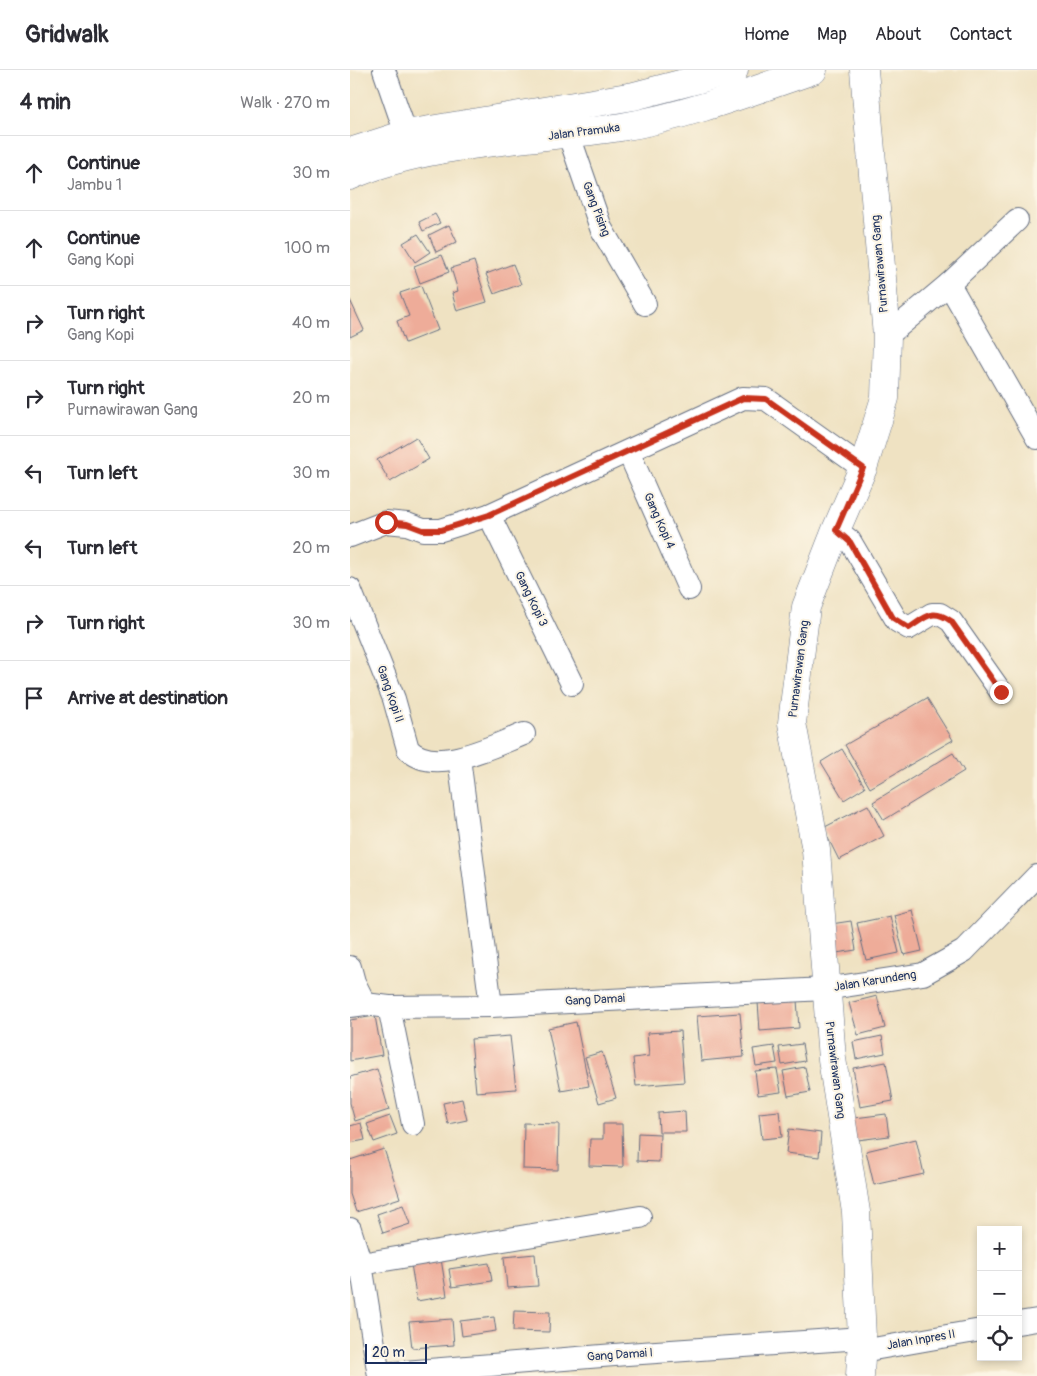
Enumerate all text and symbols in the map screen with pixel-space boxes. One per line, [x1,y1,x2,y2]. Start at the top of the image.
text: Gridwalk [25,20,109,49]
text: Home [744,23,789,46]
text: Map [817,23,847,46]
text: About [875,23,921,46]
text: Contact [949,23,1012,46]
text: 4 min [20,89,71,116]
text: Walk · 270 m [240,93,330,113]
street label: Jalan Pramuka [547,120,621,144]
text: Continue [67,151,140,175]
icon: ahead [20,159,48,187]
text: 30 m [292,163,330,183]
text: Jambu 1 [67,175,122,195]
street label: Gang Pising [579,179,613,239]
street label: Purnawirawan Gang [868,214,892,314]
text: Continue [67,226,140,250]
icon: ahead [20,234,48,262]
text: 100 m [284,238,330,258]
text: Gang Kopi [67,250,134,270]
text: Turn right [67,301,145,325]
icon: right [20,309,48,337]
text: 40 m [292,313,330,333]
text: Gang Kopi [67,325,134,345]
text: Turn right [67,376,145,400]
icon: right [20,384,48,412]
text: 20 m [292,388,330,408]
text: Purnawirawan Gang [67,400,198,420]
icon: left [20,459,48,487]
text: Turn left [67,461,137,485]
text: 30 m [292,463,330,483]
street label: Gang Kopi 4 [640,491,678,551]
route start [375,511,398,534]
icon: left [20,534,48,562]
text: Turn left [67,536,137,560]
text: 20 m [292,538,330,558]
street label: Gang Kopi 3 [511,569,551,629]
icon: right [20,609,48,637]
text: Turn right [67,611,145,635]
text: 30 m [292,613,330,633]
street label: Purnawirawan Gang [786,619,812,719]
street label: Gang Kopi II [373,663,407,725]
route end [990,681,1013,704]
icon: arrive [20,684,48,712]
text: Arrive at destination [67,686,228,710]
street label: Jalan Karundeng [833,967,917,995]
street label: Gang Damai [565,991,625,1009]
street label: Purnawirawan Gang [822,1020,848,1120]
map controls [977,1226,1022,1361]
button: + [977,1226,1022,1271]
button: − [977,1271,1022,1316]
button: locate [977,1316,1022,1361]
street label: Jalan Inpres II [886,1327,956,1353]
scale bar [365,1341,428,1364]
text: 20 m [372,1344,405,1361]
street label: Gang Damai I [587,1345,653,1365]

